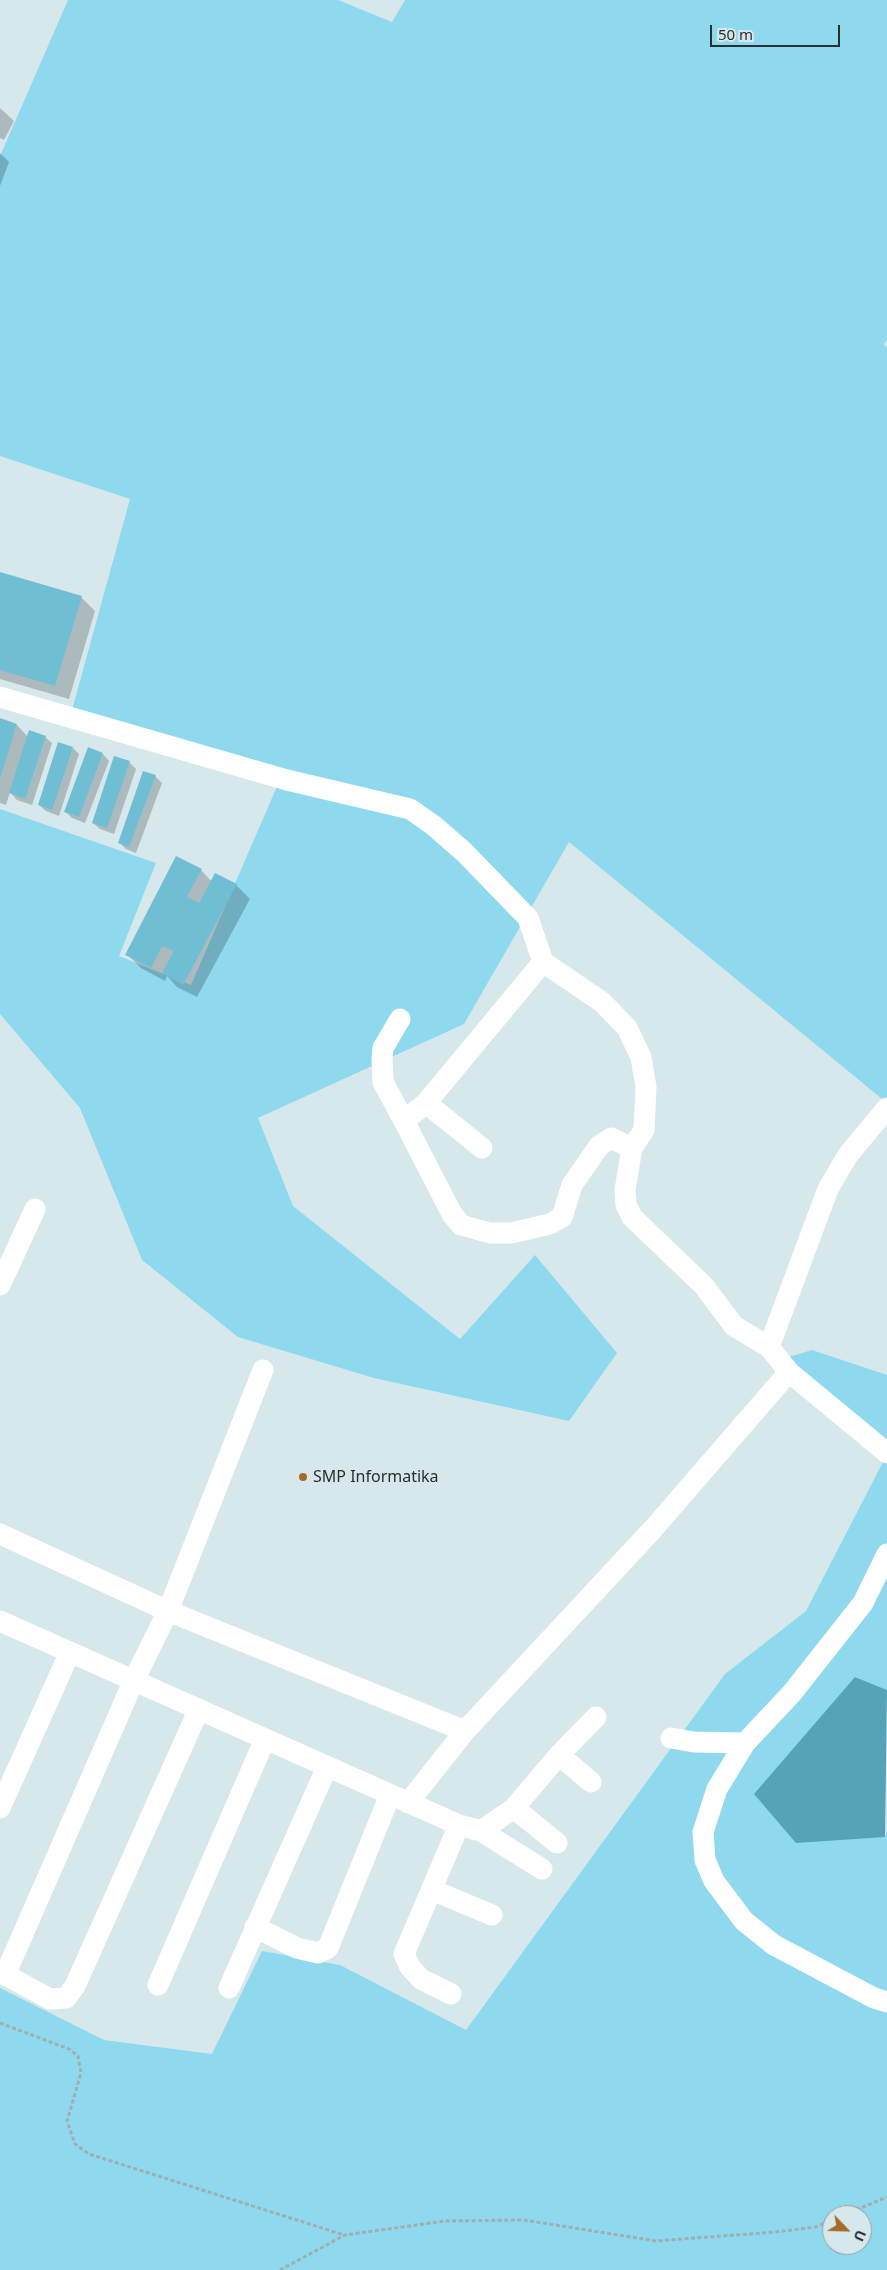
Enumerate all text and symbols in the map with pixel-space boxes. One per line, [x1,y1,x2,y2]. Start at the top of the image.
scale bar [712,15,842,47]
text: 50 m [718,24,753,44]
place label: SMP Informatika [313,1467,439,1487]
marker: SMP Informatika [297,1471,309,1483]
north arrow [822,2205,872,2255]
text: U [849,2227,871,2245]

